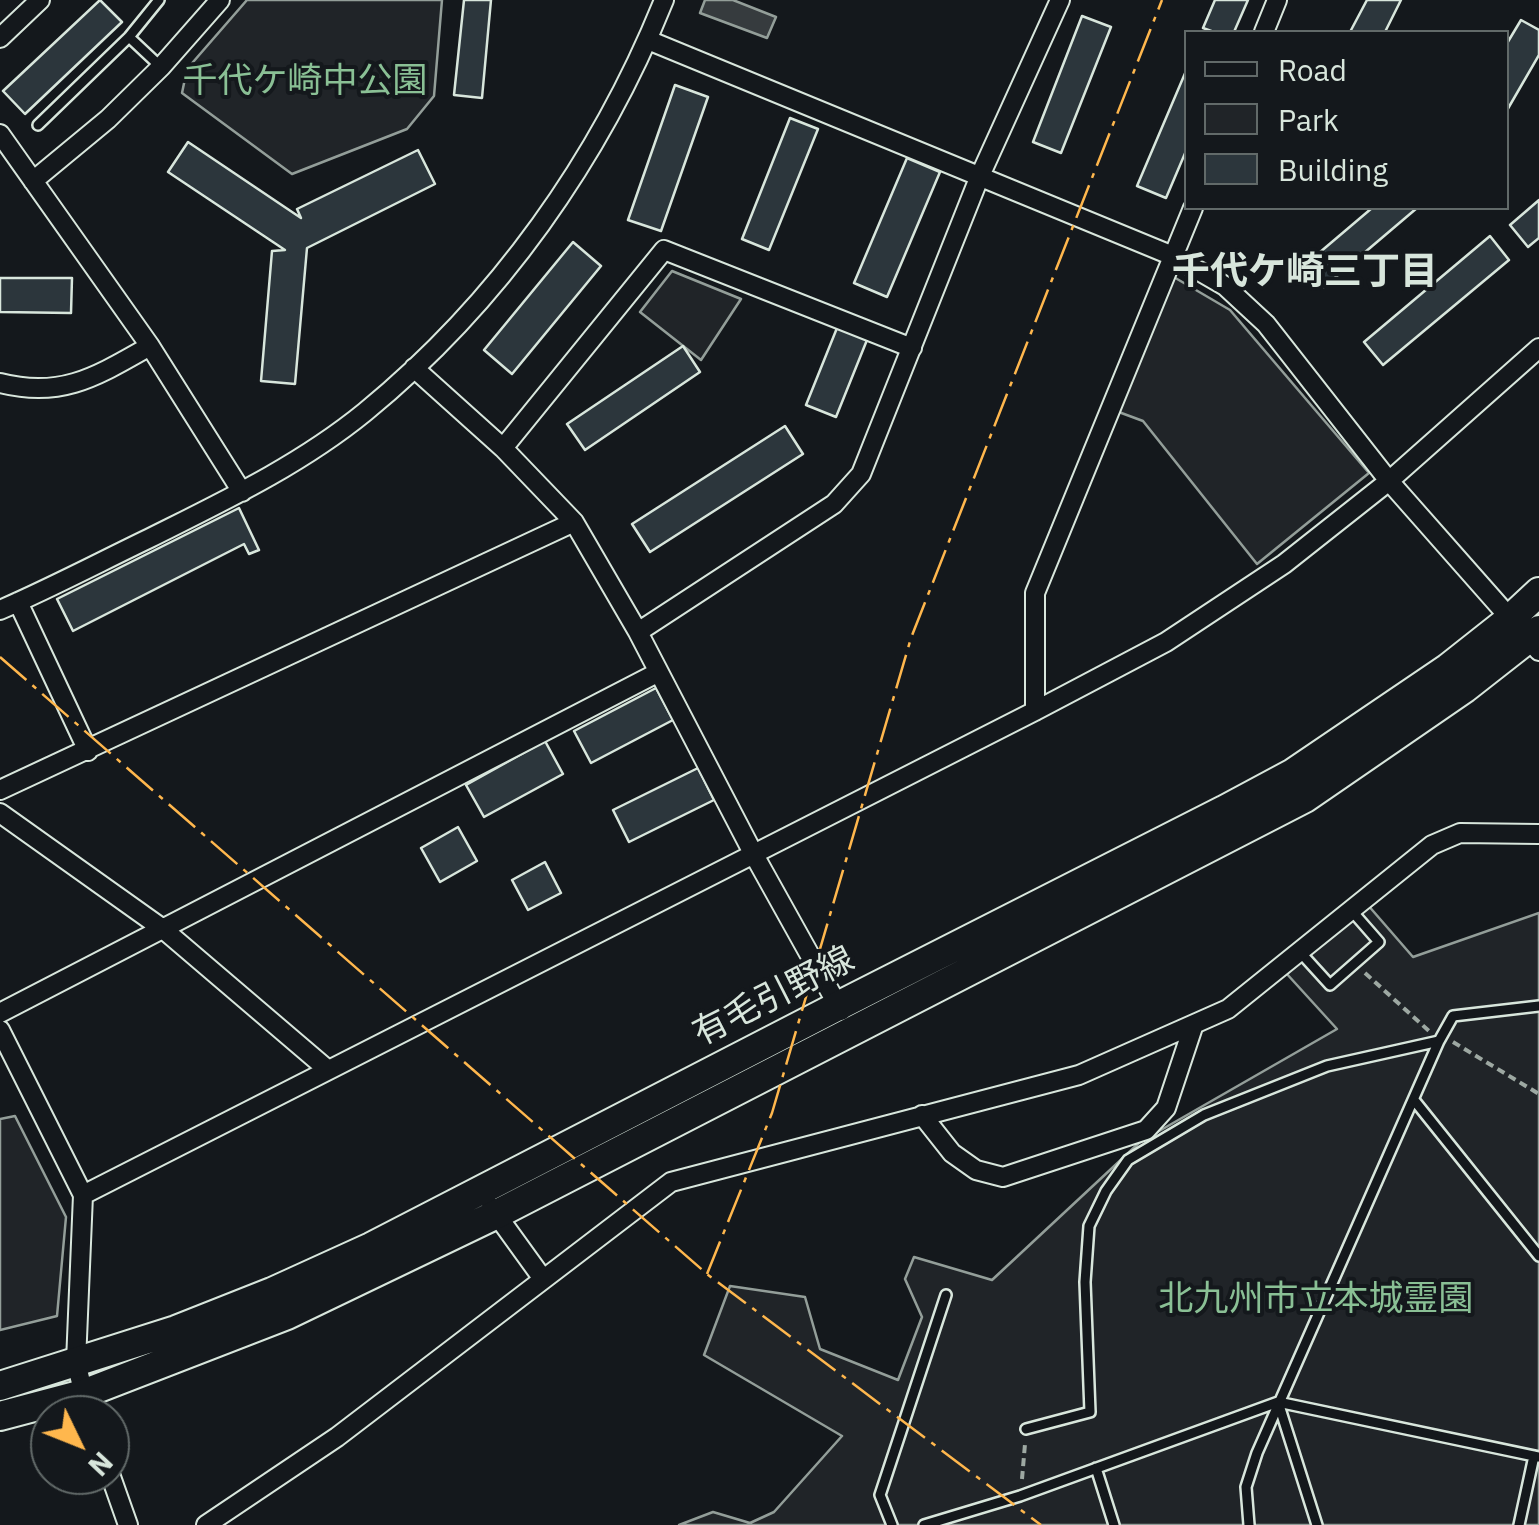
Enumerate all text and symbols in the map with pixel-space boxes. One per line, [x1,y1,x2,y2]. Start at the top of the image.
legend [1184,30,1509,210]
text: Road [1278,50,1347,89]
park label: 千代ケ崎中公園 [183,61,427,103]
text: Park [1278,100,1339,139]
text: Building [1278,150,1388,189]
district label: 千代ケ崎三丁目 [1172,250,1438,296]
street label: 有毛引野線 [687,939,861,1055]
park label: 北九州市立本城霊園 [1159,1279,1473,1321]
north arrow [30,1395,130,1495]
text: N [80,1444,121,1484]

